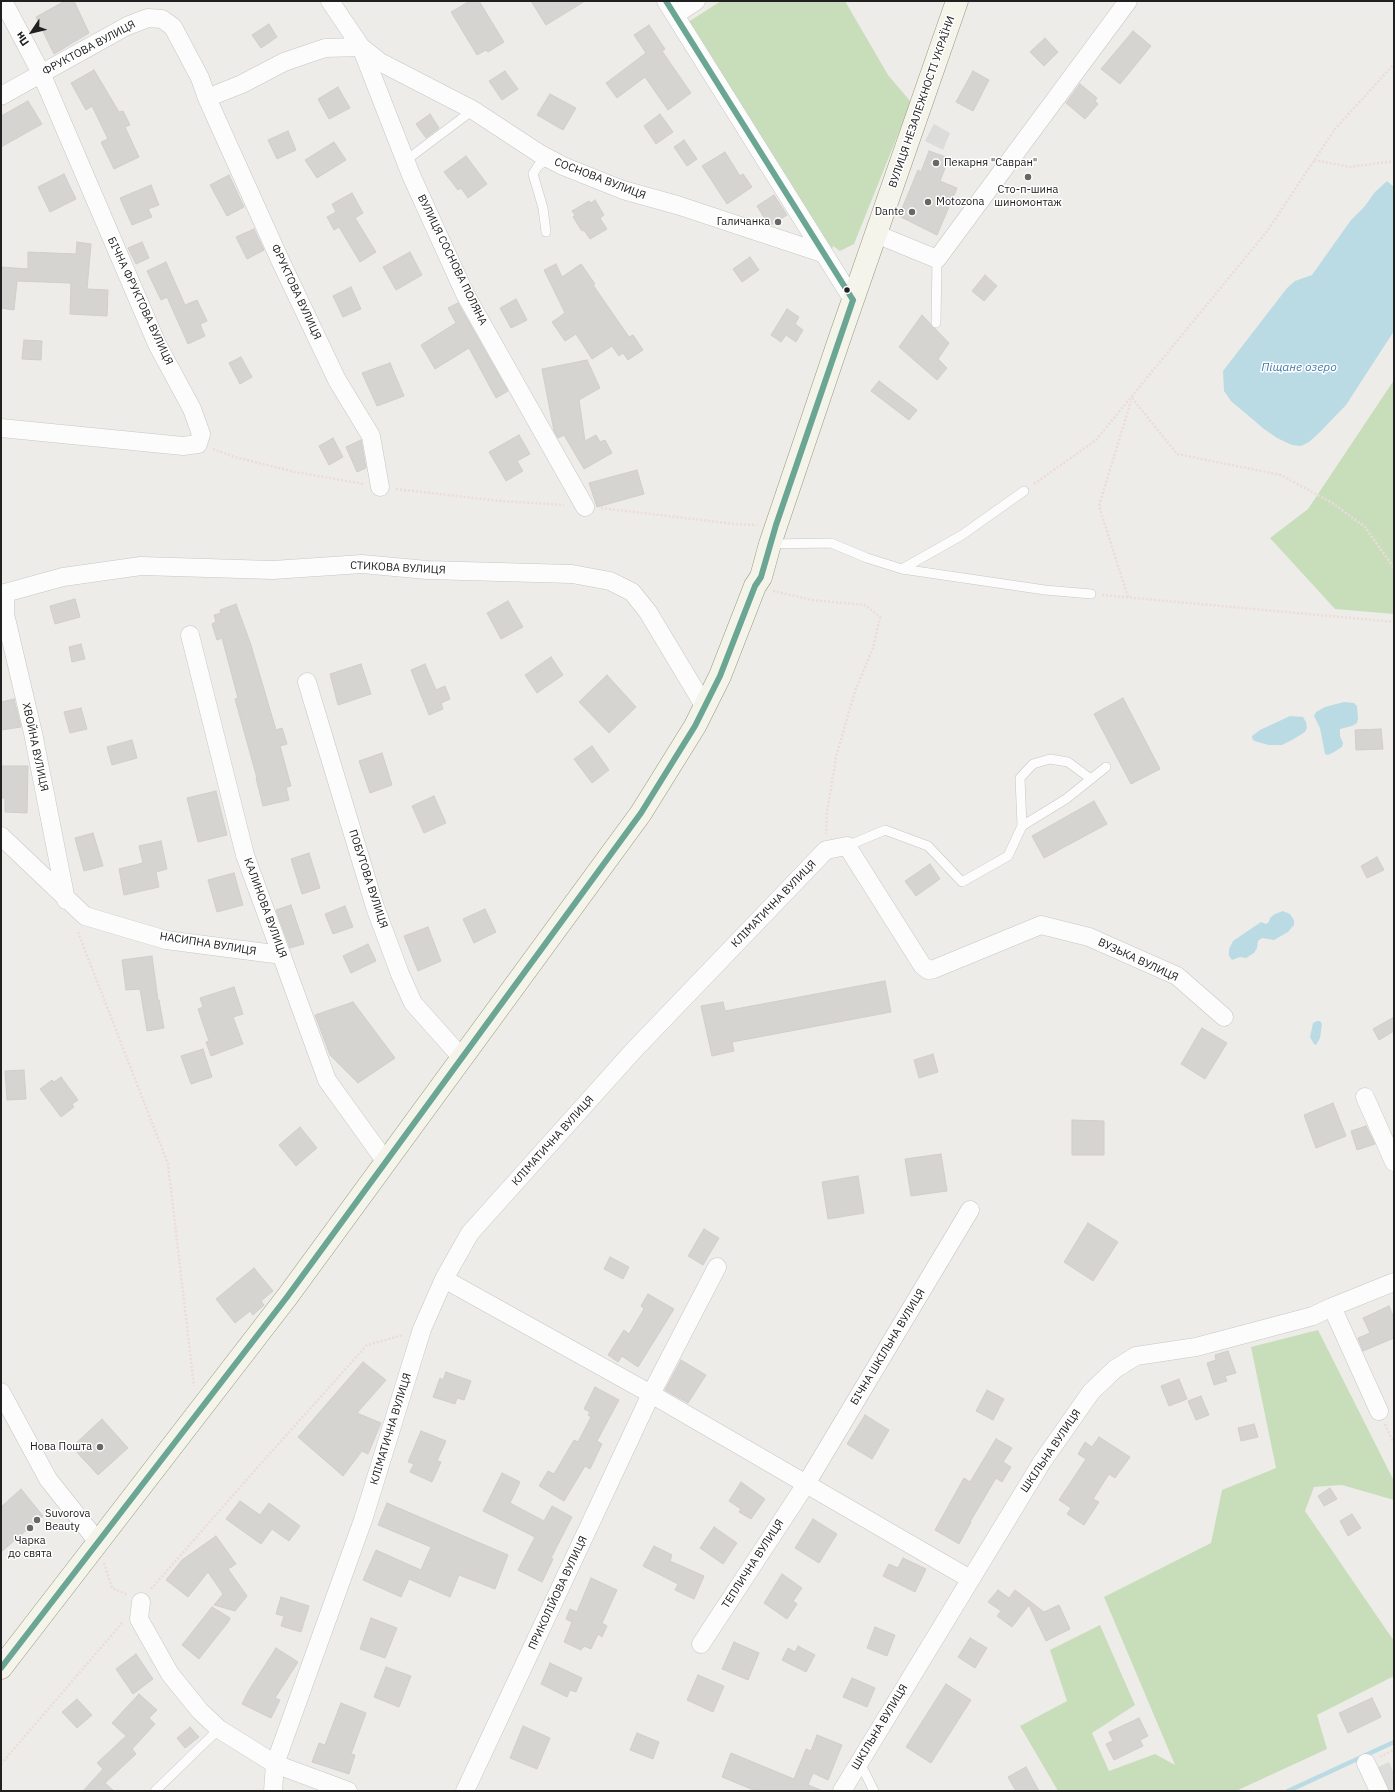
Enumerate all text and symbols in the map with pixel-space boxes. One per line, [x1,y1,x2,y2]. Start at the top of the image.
north arrow [12,12,52,52]
street label: ВУЛИЦЯ НЕЗАЛЕЖНОСТІ УКРАЇНИ [886,14,958,190]
street label: ФРУКТОВА ВУЛИЦЯ [40,18,138,78]
text: Пн [12,29,32,49]
street label: СОСНОВА ВУЛИЦЯ [552,155,648,203]
place label: Пекарня "Савран" [944,156,1037,170]
marker: Пекарня "Савран" [931,158,941,168]
marker: Сто-п-шина шиномонтаж [1023,172,1033,182]
place label: Сто-п-шина шиномонтаж [994,183,1062,209]
street label: ВУЛИЦЯ СОСНОВА ПОЛЯНА [414,192,490,328]
place label: Motozona [936,195,984,209]
marker: Motozona [923,197,933,207]
place label: Dante [875,205,904,219]
marker: Dante [907,207,917,217]
place label: Галичанка [717,215,770,229]
marker: Галичанка [773,217,783,227]
street label: БІЧНА ФРУКТОВА ВУЛИЦЯ [105,235,175,367]
street label: ФРУКТОВА ВУЛИЦЯ [268,242,324,342]
unlabelled marker [842,285,852,295]
water label: Піщане озеро [1261,361,1337,375]
street label: СТИКОВА ВУЛИЦЯ [350,559,446,577]
street label: ХВОЙНА ВУЛИЦЯ [19,701,51,793]
street label: ПОБУТОВА ВУЛИЦЯ [346,828,390,930]
street label: КАЛИНОВА ВУЛИЦЯ [241,856,289,960]
street label: КЛІМАТИЧНА ВУЛИЦЯ [729,858,819,950]
street label: НАСИПНА ВУЛИЦЯ [159,930,257,958]
street label: ВУЗЬКА ВУЛИЦЯ [1096,936,1180,984]
street label: КЛІМАТИЧНА ВУЛИЦЯ [509,1093,597,1189]
street label: БІЧНА ШКІЛЬНА ВУЛИЦЯ [848,1286,928,1408]
street label: КЛІМАТИЧНА ВУЛИЦЯ [368,1371,414,1487]
street label: ШКІЛЬНА ВУЛИЦЯ [1018,1407,1084,1495]
place label: Нова Пошта [30,1440,92,1454]
marker: Нова Пошта [95,1442,105,1452]
place label: Suvorova Beauty [45,1507,90,1533]
marker: Suvorova Beauty [32,1515,42,1525]
street label: ТЕПЛИЧНА ВУЛИЦЯ [719,1517,787,1611]
marker: Чарка до свята [25,1523,35,1533]
place label: Чарка до свята [8,1534,52,1560]
street label: ПРИКОЛІЙОВА ВУЛИЦЯ [526,1534,590,1652]
street label: ШКІЛЬНА ВУЛИЦЯ [849,1682,911,1772]

